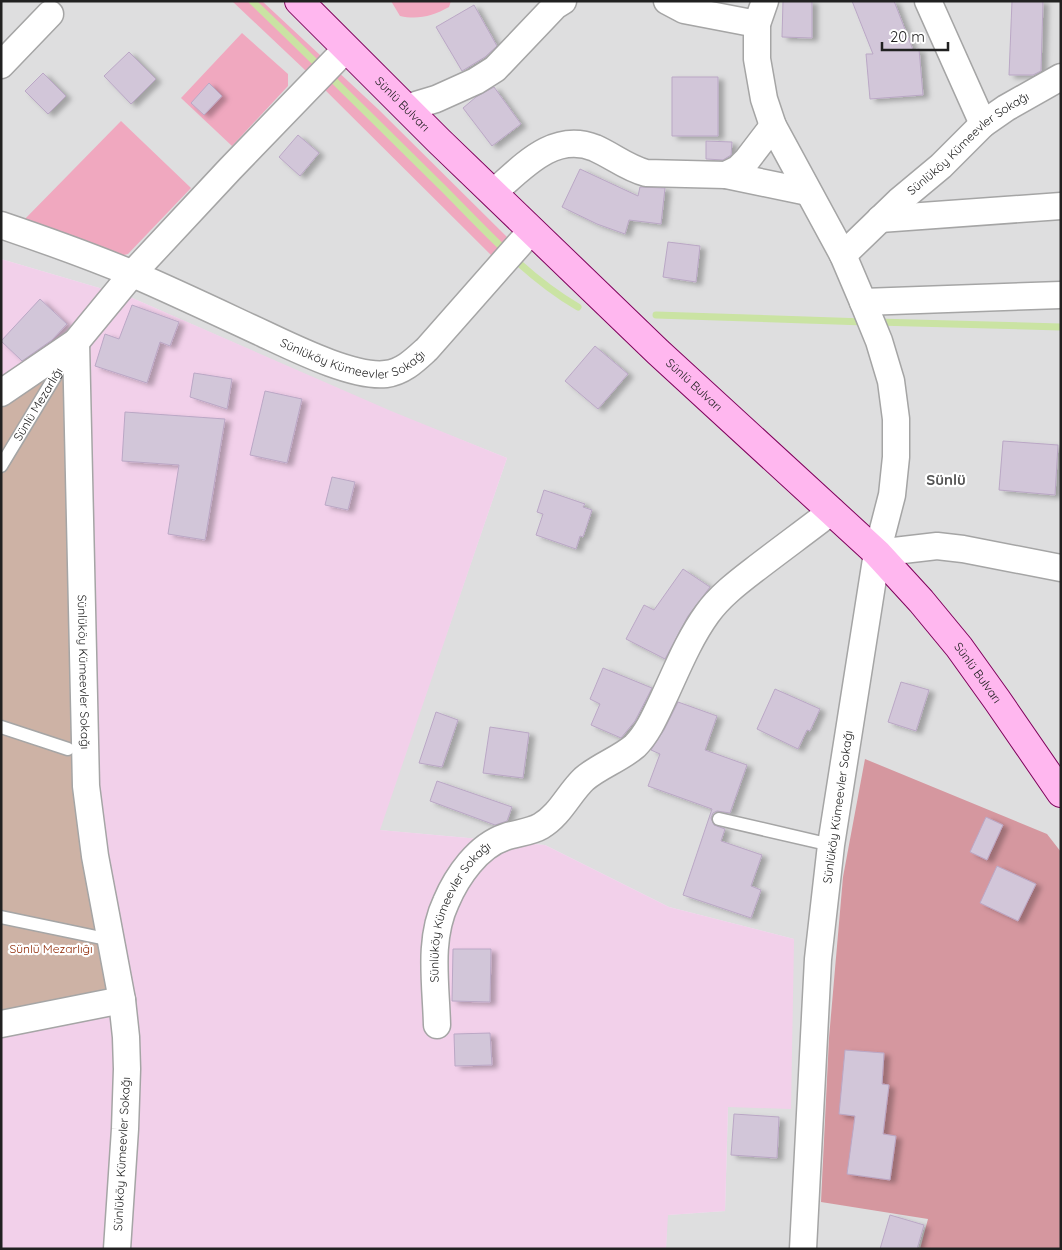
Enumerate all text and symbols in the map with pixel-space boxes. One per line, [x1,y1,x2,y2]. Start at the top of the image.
scale bar [882,20,948,52]
text: 20 m [890,27,925,46]
street label: Sünlü Bulvarı [372,73,433,134]
street label: Sünlüköy Kümeevler Sokağı [904,89,1032,198]
street label: Sünlüköy Kümeevler Sokağı [275,333,429,355]
text: Sünlüköy Kümeevler Sokağı [278,335,428,381]
street label: Sünlü Bulvarı [663,355,726,414]
street label: Sünlü Mezarlığı [10,365,66,444]
district label: Sünlü [926,470,966,489]
street label: Sünlüköy Kümeevler Sokağı [75,594,93,749]
street label: Sünlü Bulvarı [951,639,1005,706]
street label: Sünlüköy Kümeevler Sokağı [819,729,856,884]
street label: Sünlüköy Kümeevler Sokağı [426,838,493,983]
park label: Sünlü Mezarlığı [9,941,93,956]
street label: Sünlüköy Kümeevler Sokağı [110,1076,133,1231]

